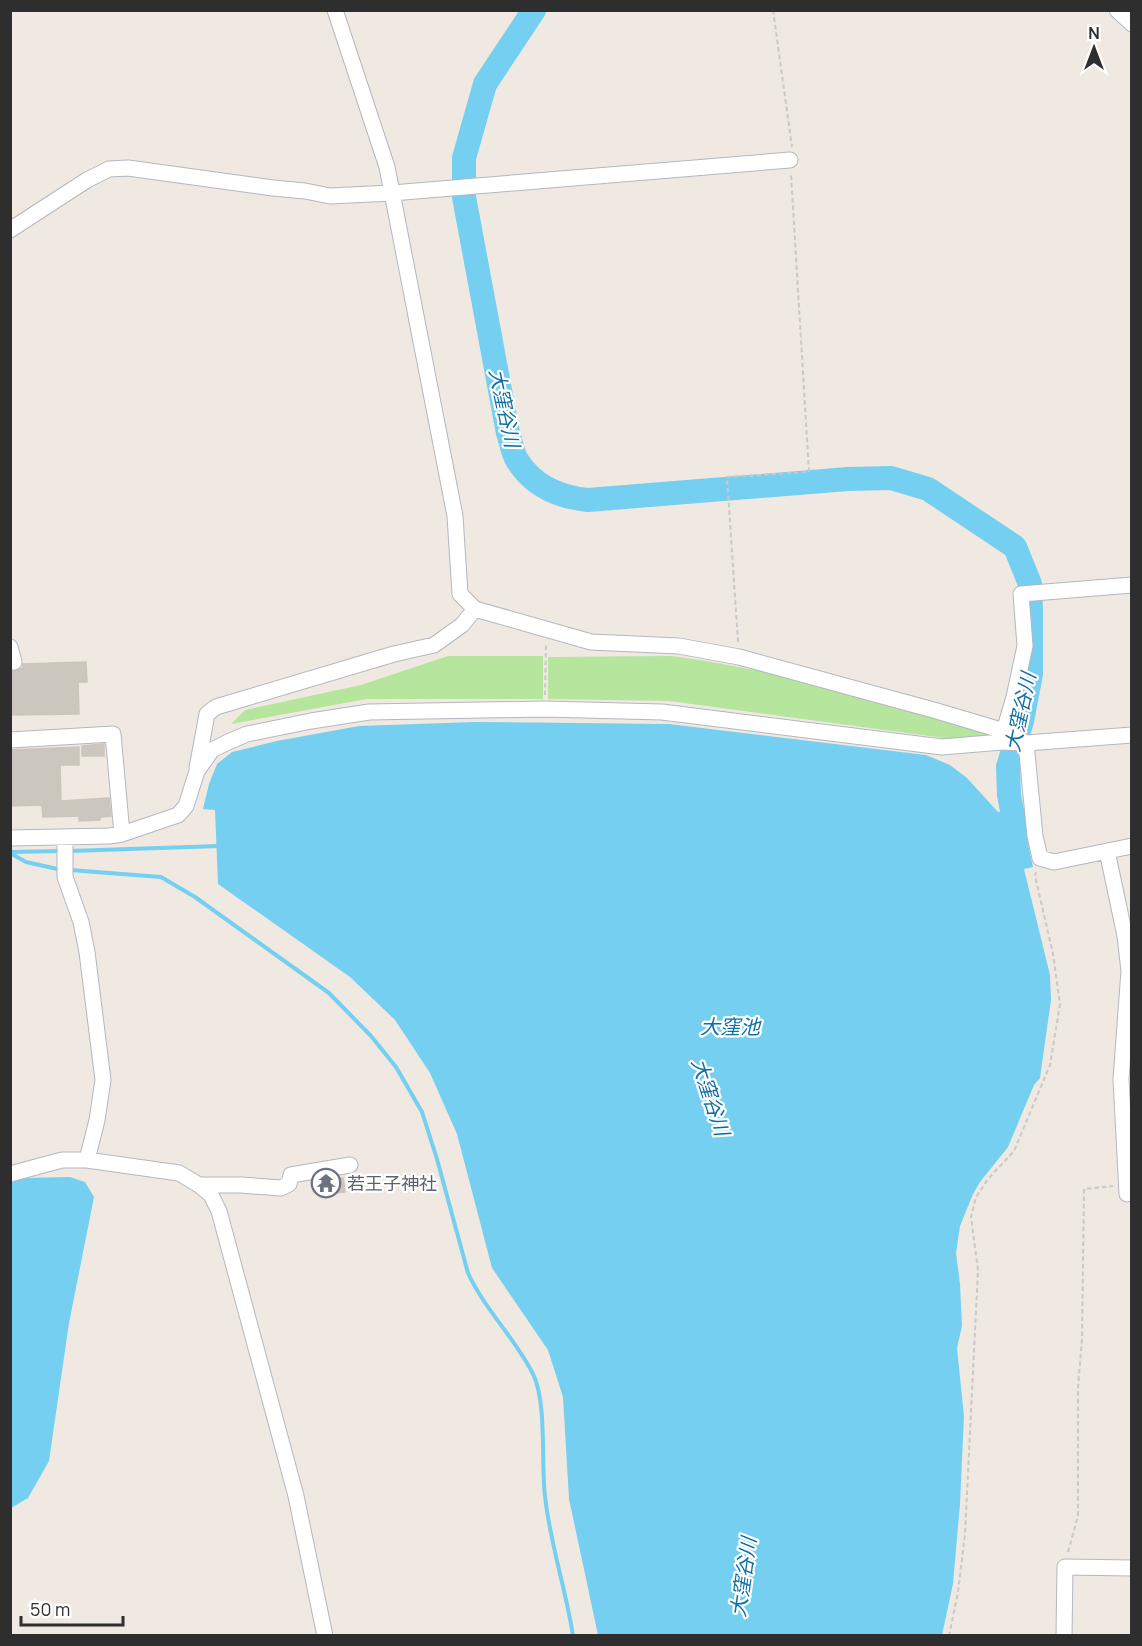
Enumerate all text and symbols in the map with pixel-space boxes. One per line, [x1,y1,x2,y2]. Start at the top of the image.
north arrow [1064,18,1124,78]
text: N [1088,22,1100,44]
water label: 大窪谷川 [483,366,527,452]
water label: 大窪谷川 [998,668,1042,754]
water label: 大窪池 [700,1013,762,1040]
water label: 大窪谷川 [686,1055,737,1141]
temple icon: 若王子神社 [310,1167,342,1199]
place label: 若王子神社 [347,1171,437,1195]
water label: 大窪谷川 [724,1534,762,1618]
scale bar [21,1589,123,1627]
text: 50 m [30,1597,70,1621]

